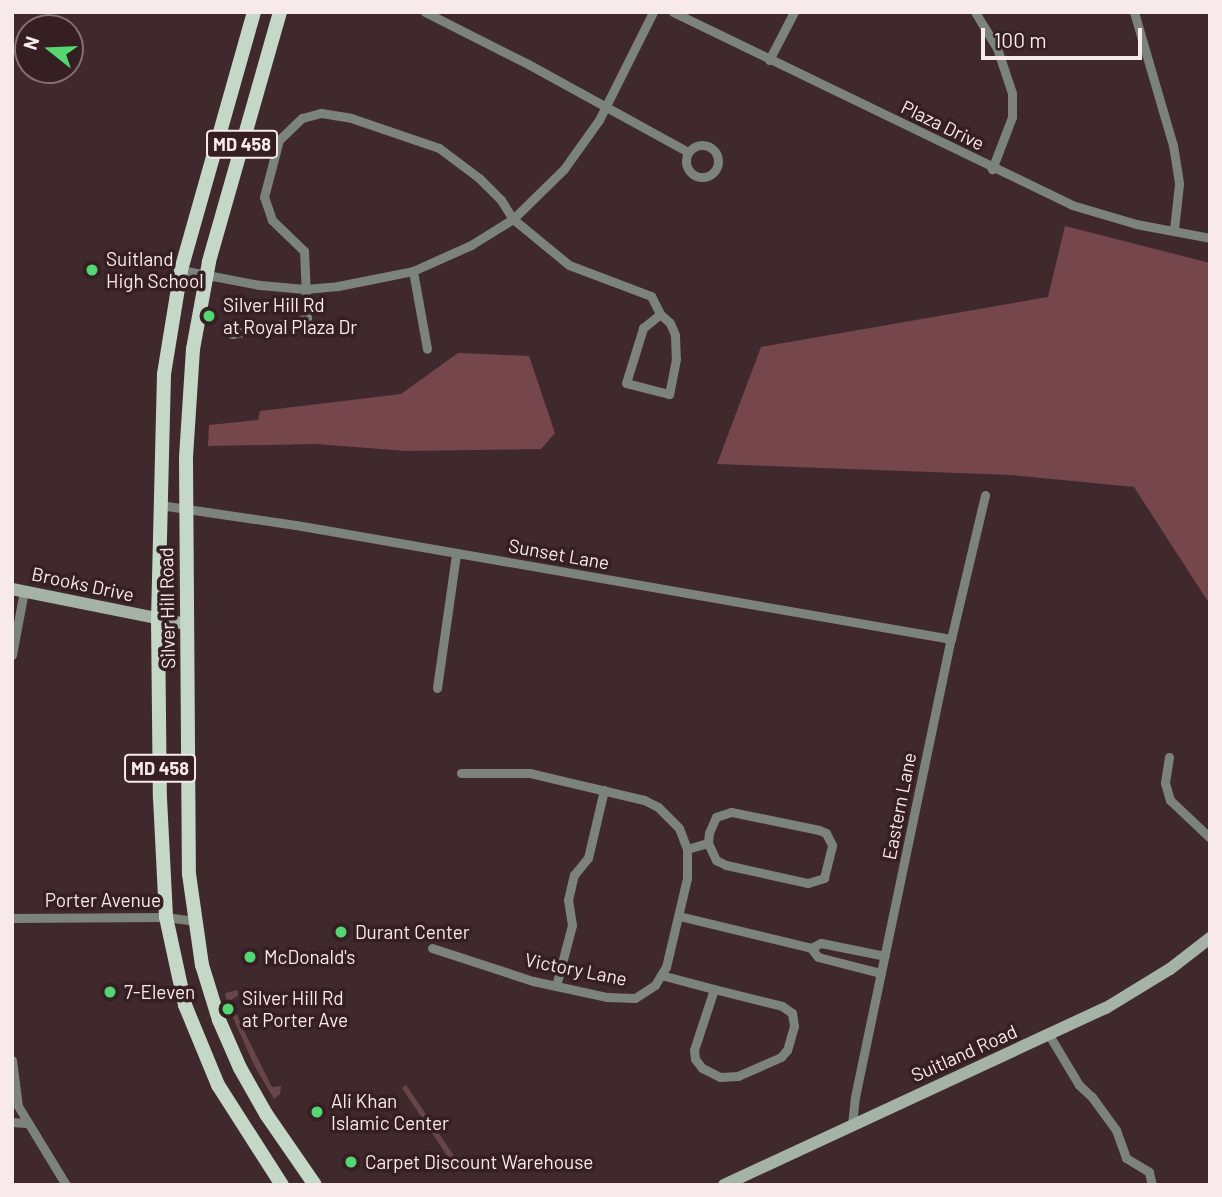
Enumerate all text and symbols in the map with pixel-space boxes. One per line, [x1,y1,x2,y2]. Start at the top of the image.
north arrow [14,14,84,84]
scale bar [984,14,1145,58]
text: 100 m [994,27,1047,52]
text: N [18,33,43,53]
street label: Plaza Drive [898,95,988,155]
road number: MD 458 [205,130,279,159]
place label: Suitland High School [106,248,204,292]
marker: Suitland High School [84,262,100,278]
place label: Silver Hill Rd at Royal Plaza Dr [223,294,357,338]
marker: Silver Hill Rd at Royal Plaza Dr [201,308,217,324]
street label: Sunset Lane [507,534,611,574]
street label: Silver Hill Road [155,547,179,669]
street label: Brooks Drive [30,562,136,606]
street label: Eastern Lane [877,750,921,862]
road number: MD 458 [123,754,197,782]
street label: Porter Avenue [45,889,161,911]
place label: Durant Center [355,921,470,943]
marker: Durant Center [333,924,349,940]
place label: McDonald's [264,946,355,968]
street label: Victory Lane [523,948,629,990]
marker: McDonald's [242,949,258,965]
place label: 7-Eleven [124,981,195,1003]
marker: 7-Eleven [102,984,118,1000]
place label: Silver Hill Rd at Porter Ave [242,987,348,1031]
marker: Silver Hill Rd at Porter Ave [220,1001,236,1017]
street label: Suitland Road [908,1020,1020,1086]
place label: Ali Khan Islamic Center [331,1090,449,1134]
marker: Ali Khan Islamic Center [309,1104,325,1120]
place label: Carpet Discount Warehouse [365,1151,593,1173]
marker: Carpet Discount Warehouse [343,1154,359,1170]

